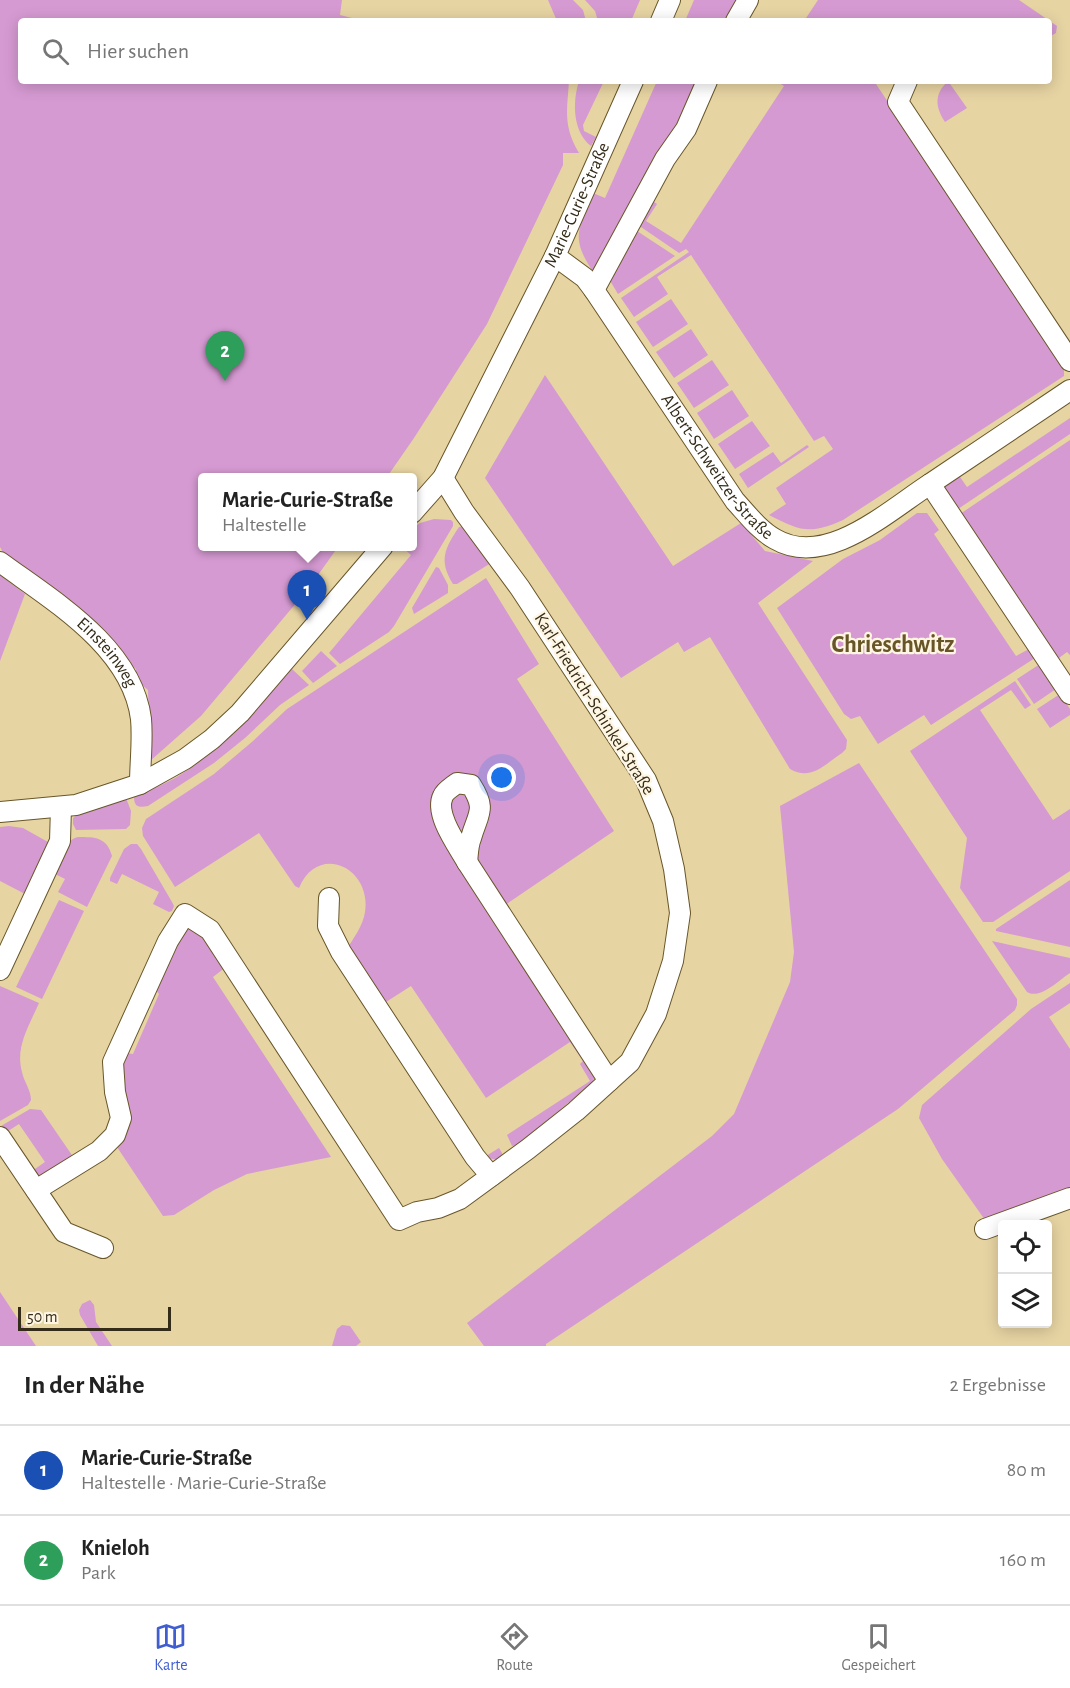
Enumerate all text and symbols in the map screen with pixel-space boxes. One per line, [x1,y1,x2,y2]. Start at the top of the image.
search box [18,18,1052,84]
icon: search [39,35,72,68]
text: Hier suchen [87,40,189,62]
street label: Marie-Curie-Straße [542,140,613,271]
pin: 2 [206,332,244,381]
street label: Albert-Schweitzer-Straße [657,391,776,544]
popup [198,473,417,551]
text: Marie-Curie-Straße [222,489,393,511]
text: Haltestelle [222,515,307,535]
pin: 1 [288,570,326,620]
street label: Karl-Friedrich-Schinkel-Straße [531,610,657,798]
street label: Einsteinweg [73,614,140,691]
district label: Chrieschwitz [831,633,955,657]
your location [487,763,516,792]
map controls [998,1220,1052,1328]
button: locate [998,1220,1052,1274]
button: layers [998,1274,1052,1328]
scale bar [18,1304,171,1332]
text: 50 m [27,1309,58,1325]
text: In der Nähe [24,1372,144,1398]
text: 2 Ergebnisse [949,1375,1046,1395]
text: Marie-Curie-Straße [81,1447,252,1469]
text: 1 [40,1460,47,1480]
text: 80 m [1007,1460,1046,1480]
text: Haltestelle · Marie-Curie-Straße [81,1473,326,1493]
text: Knieloh [81,1537,150,1559]
text: 2 [39,1550,48,1570]
text: 160 m [1000,1550,1046,1570]
text: Park [81,1563,116,1583]
tab: Karte [154,1620,188,1675]
tab: Route [496,1620,533,1675]
tab: Gespeichert [842,1620,916,1675]

